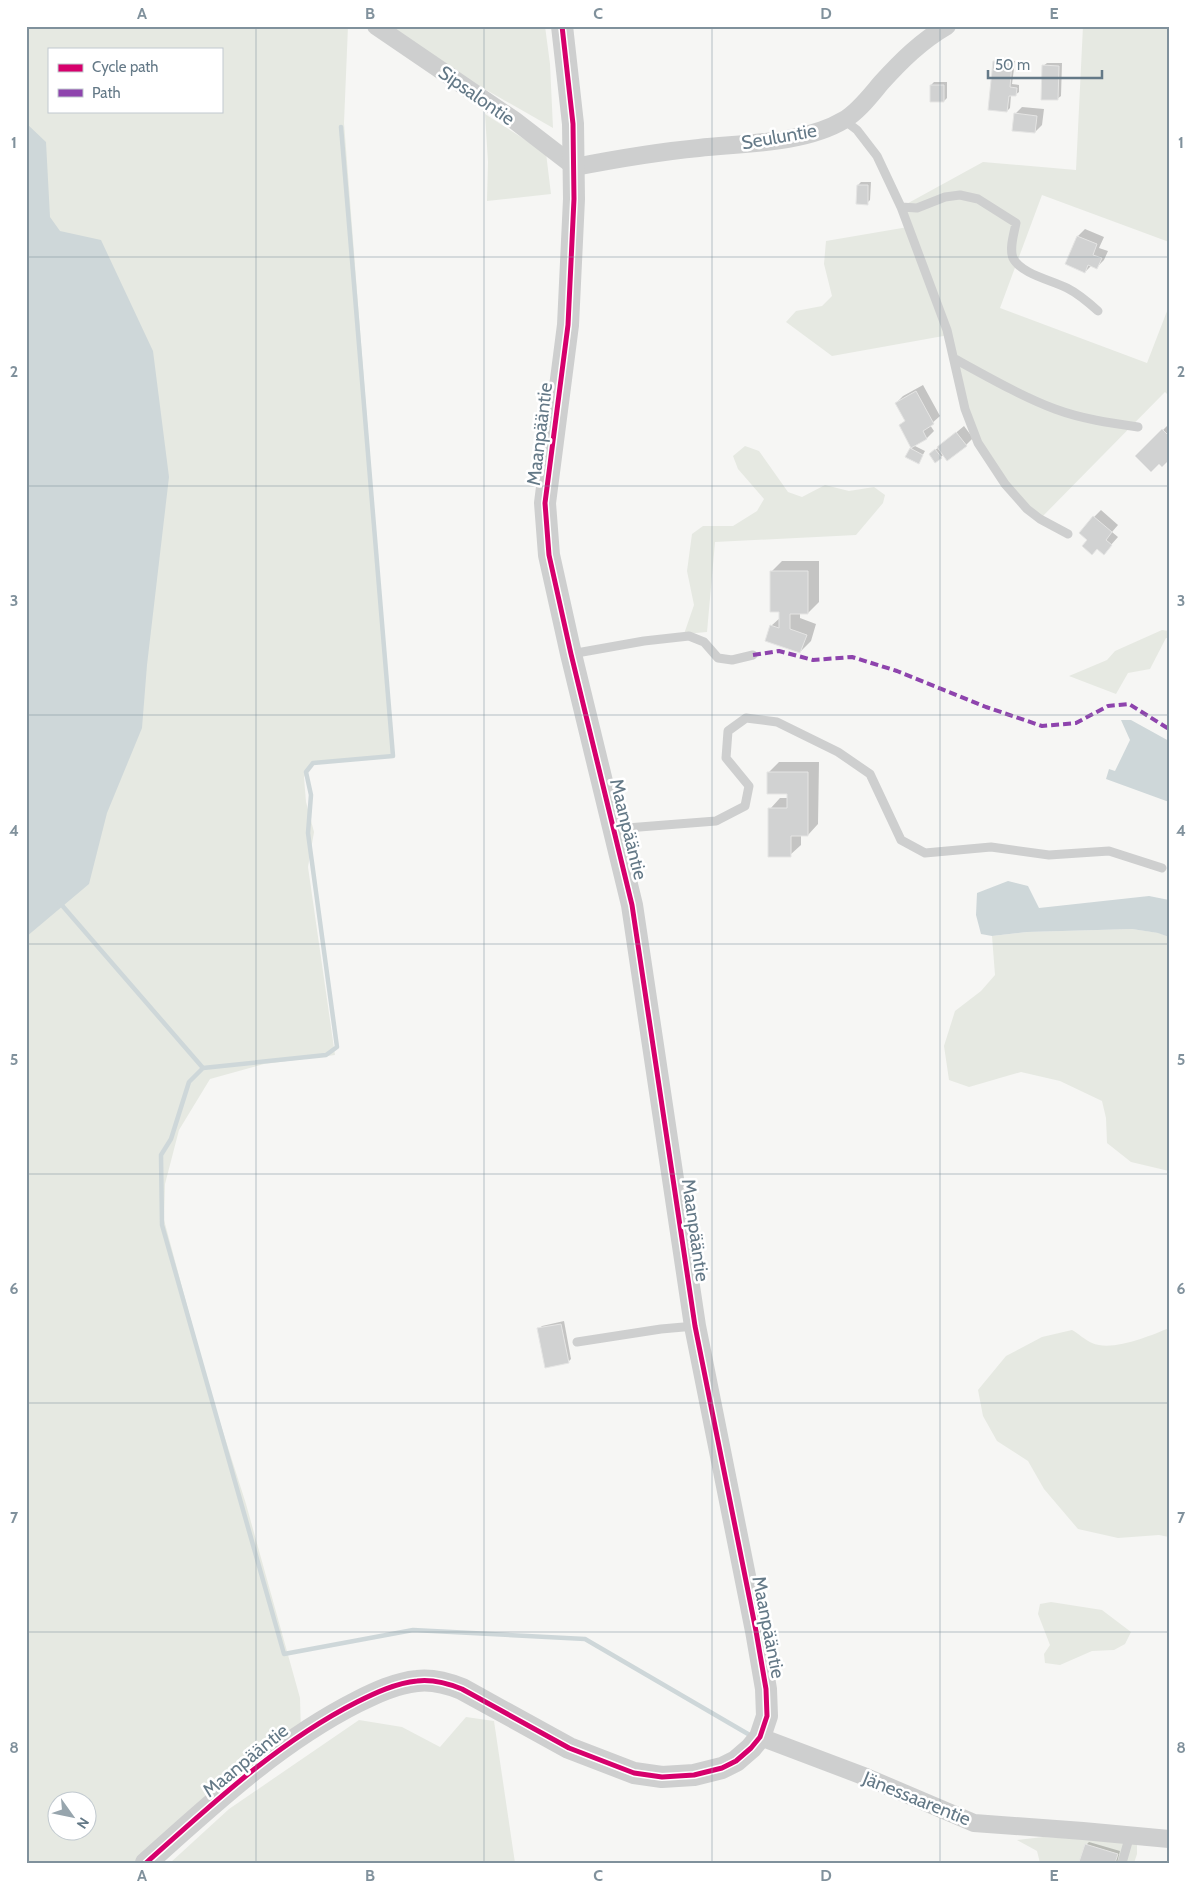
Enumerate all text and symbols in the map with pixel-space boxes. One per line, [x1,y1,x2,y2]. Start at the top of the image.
text: A [137,4,147,23]
text: B [365,4,375,23]
text: C [593,4,603,23]
text: D [820,4,832,23]
text: E [1049,4,1059,23]
legend [48,48,222,112]
scale bar [988,48,1101,80]
text: 50 m [995,56,1030,74]
text: Cycle path [92,58,158,76]
street label: Sipsalontie [434,61,520,130]
text: Path [92,84,121,102]
street label: Seuluntie [740,119,819,154]
text: 1 [11,133,17,152]
text: 1 [1178,133,1184,152]
text: 2 [10,362,18,381]
text: 2 [1177,362,1185,381]
street label: Maanpääntie [522,381,557,487]
text: 3 [10,591,18,610]
text: 3 [1177,591,1185,610]
street label: Maanpääntie [605,776,652,882]
text: 4 [9,821,19,840]
text: 4 [1176,821,1186,840]
text: 5 [10,1050,18,1069]
text: 5 [1177,1050,1185,1069]
street label: Maanpääntie [677,1177,714,1283]
text: 6 [10,1279,19,1298]
text: 6 [1177,1279,1186,1298]
text: 7 [10,1508,19,1527]
text: 7 [1177,1508,1186,1527]
street label: Maanpääntie [747,1574,790,1680]
street label: Maanpääntie [198,1719,293,1802]
text: 8 [9,1738,19,1757]
text: 8 [1176,1738,1186,1757]
street label: Jänessaarentie [859,1766,974,1831]
north arrow [48,1792,98,1842]
text: N [73,1814,93,1832]
text: A [137,1866,147,1885]
text: B [365,1866,375,1885]
text: C [593,1866,603,1885]
text: D [820,1866,832,1885]
text: E [1049,1866,1059,1885]

